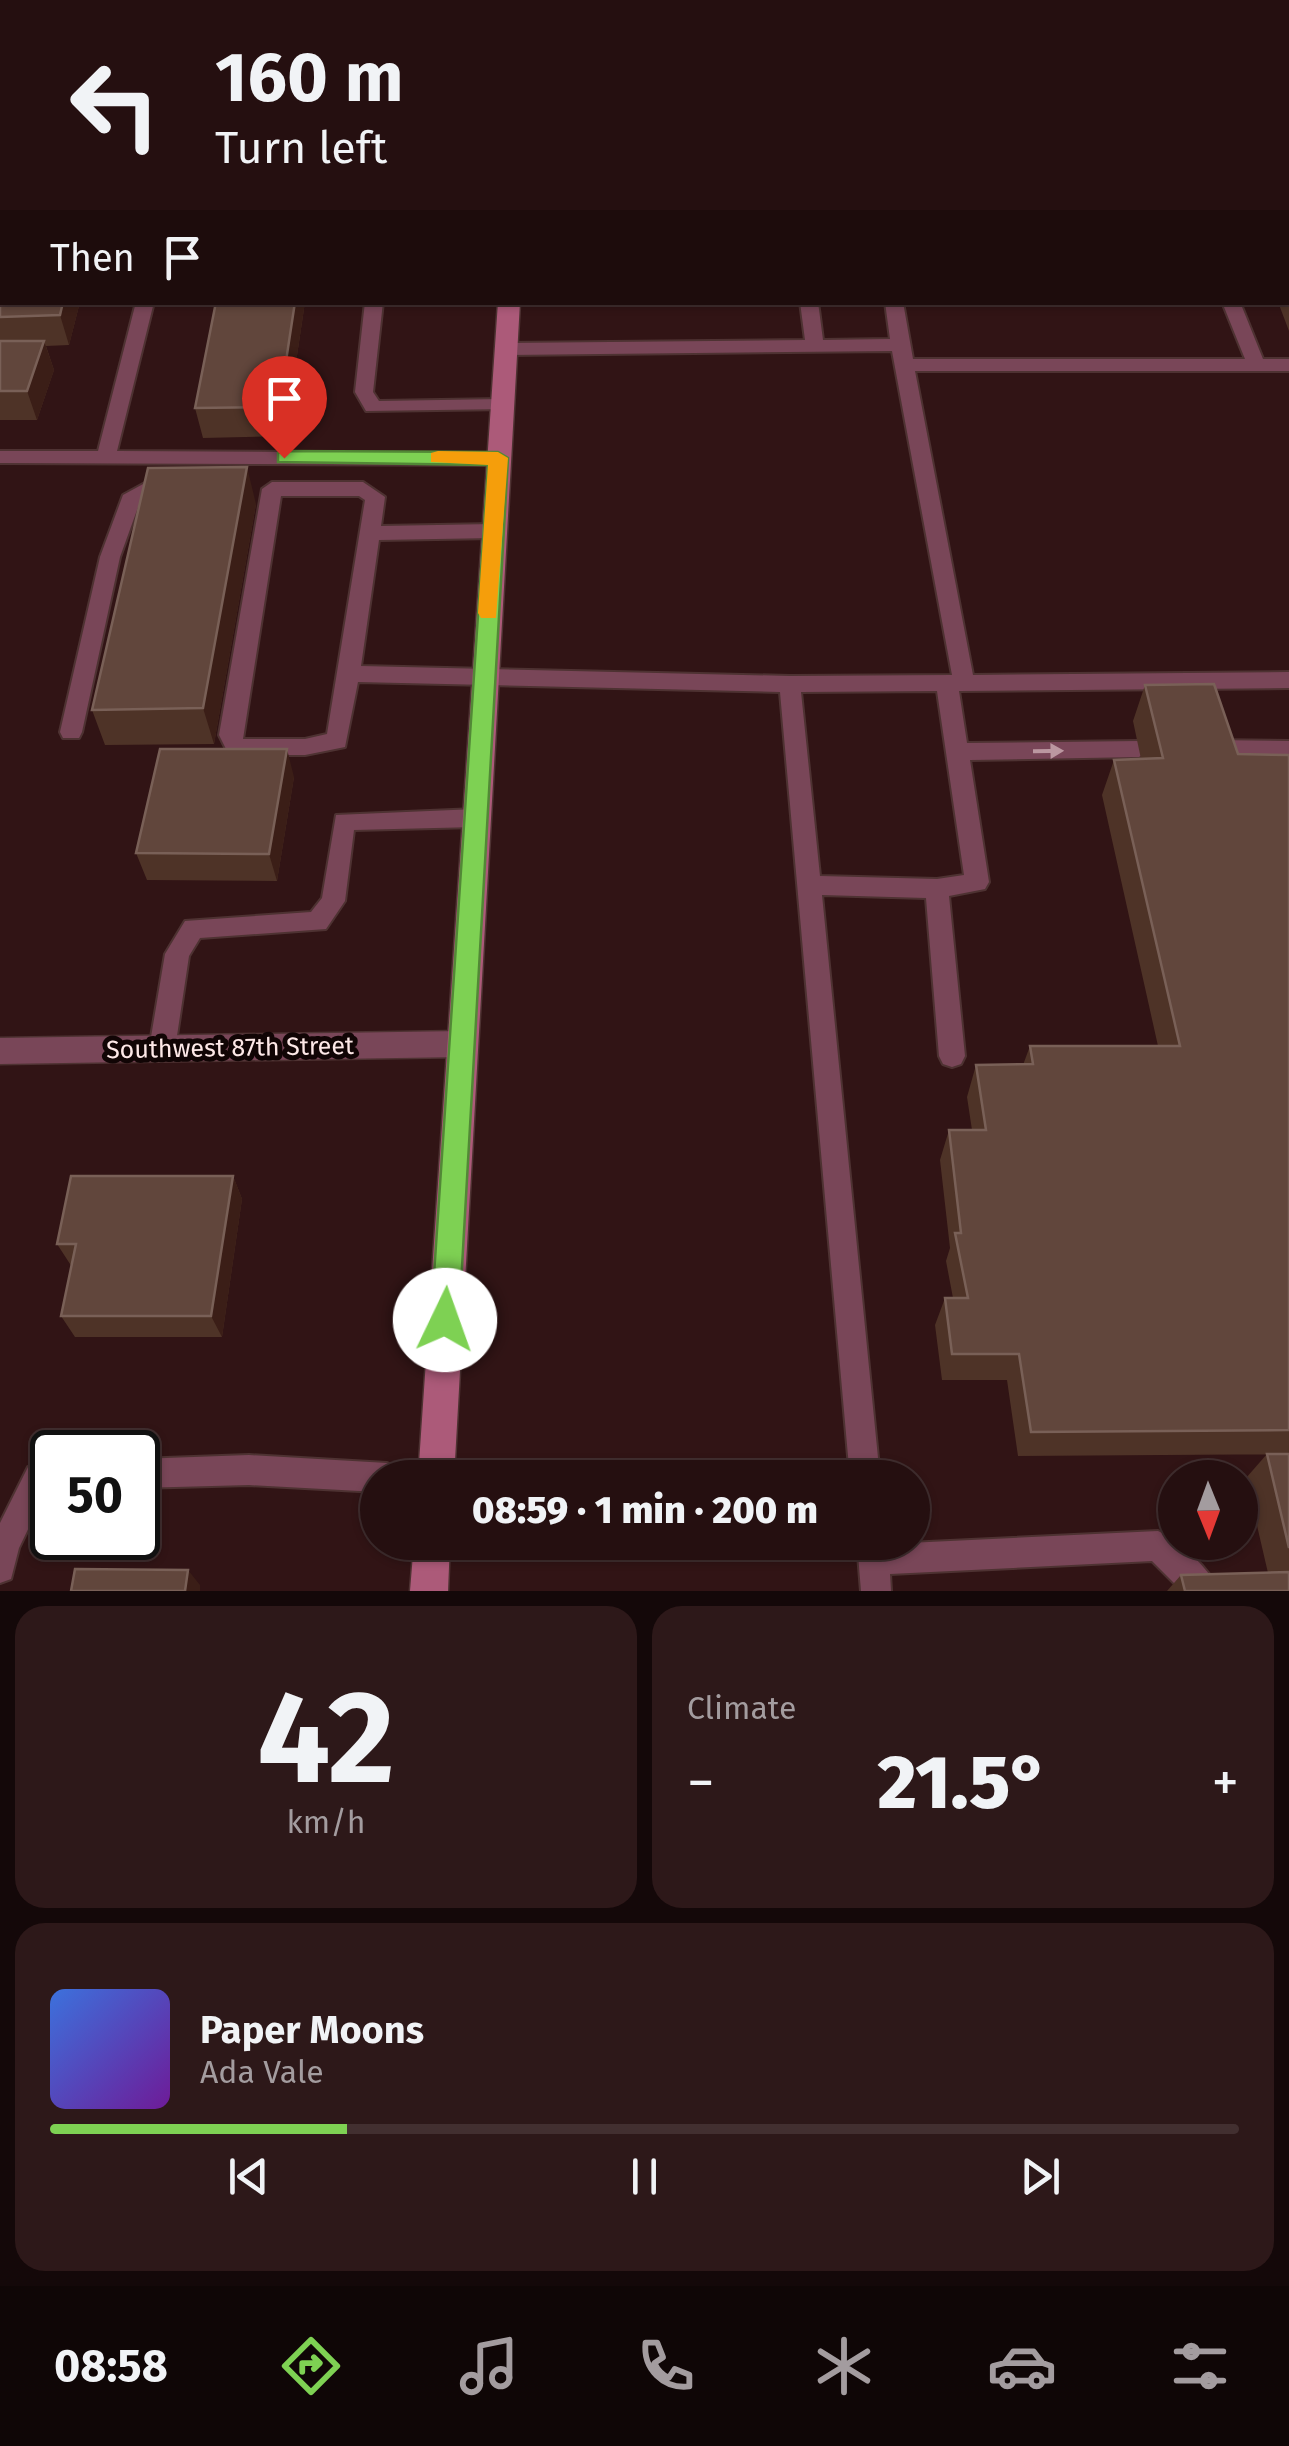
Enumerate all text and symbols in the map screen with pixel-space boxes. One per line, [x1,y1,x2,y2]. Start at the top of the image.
text: 160 m [215,36,404,120]
icon: left [50,40,180,170]
text: Turn left [215,121,387,175]
icon: arrive [155,230,210,285]
text: Then [50,235,135,281]
pin [242,356,327,459]
icon: arrive [257,371,312,426]
one-way arrow [1032,742,1064,758]
street label: Southwest 87th Street [106,1031,355,1065]
position arrow [393,1268,497,1372]
speed limit sign: 50 [30,1430,160,1560]
north arrow [1158,1460,1258,1560]
map controls [1158,1460,1258,1560]
text: 08:59 · 1 min · 200 m [472,1487,818,1533]
text: 42 [257,1660,395,1816]
text: Climate [687,1689,796,1727]
text: 21.5° [877,1738,1049,1828]
text: − [687,1750,715,1816]
text: + [1212,1750,1239,1816]
text: km/h [286,1803,366,1841]
text: Paper Moons [200,2007,424,2053]
text: Ada Vale [200,2053,324,2091]
icon: previous [221,2149,276,2204]
icon: pause [617,2149,672,2204]
icon: next [1013,2149,1068,2204]
icon: directions [276,2331,346,2401]
icon: music [454,2331,524,2401]
icon: phone [631,2331,701,2401]
icon: climate [809,2331,879,2401]
icon: car [987,2331,1057,2401]
icon: filters [1165,2331,1235,2401]
text: 08:58 [54,2339,168,2393]

